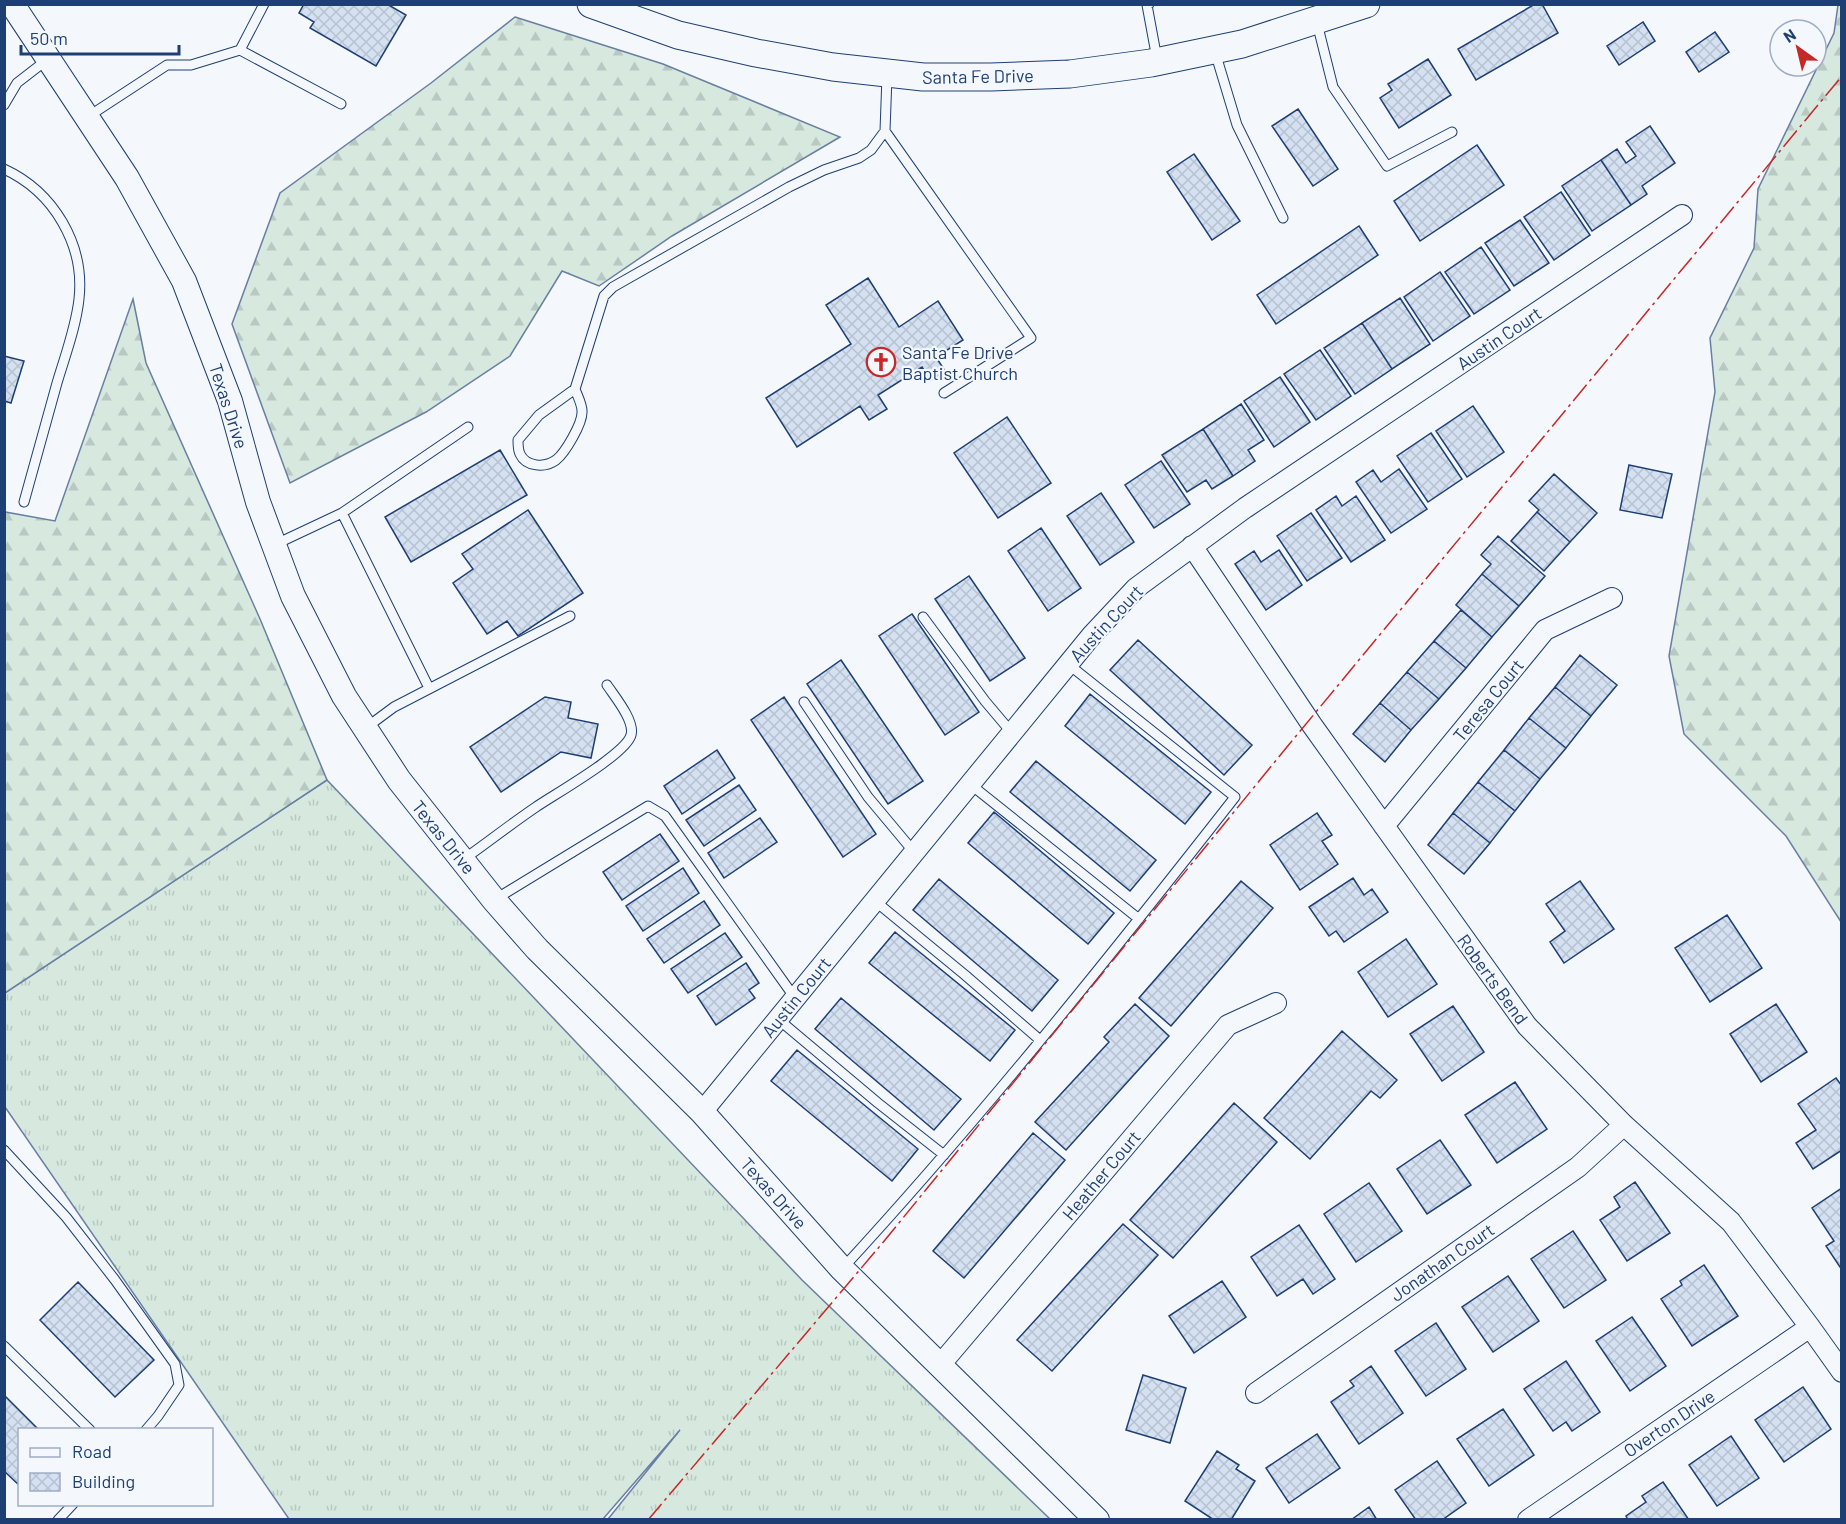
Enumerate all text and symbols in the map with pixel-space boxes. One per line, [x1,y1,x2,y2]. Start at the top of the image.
scale bar [21,18,178,56]
north arrow [1768,18,1828,78]
text: N [1780,24,1799,46]
text: 50 m [30,27,68,49]
street label: Santa Fe Drive [922,64,1034,88]
street label: Austin Court [1452,302,1546,374]
place label: Santa Fe Drive Baptist Church [902,341,1018,384]
church icon: Santa Fe Drive Baptist Church [865,346,897,378]
street label: Texas Drive [205,361,253,451]
street label: Austin Court [1065,580,1147,666]
street label: Teresa Court [1448,654,1528,746]
street label: Texas Drive [408,796,480,878]
street label: Roberts Bend [1453,930,1533,1028]
street label: Austin Court [757,952,835,1042]
street label: Heather Court [1057,1126,1145,1224]
street label: Texas Drive [736,1153,812,1233]
street label: Jonathan Court [1386,1218,1498,1306]
street label: Overton Drive [1619,1384,1719,1462]
legend [18,1428,213,1506]
text: Road [72,1440,112,1462]
text: Building [72,1470,135,1492]

